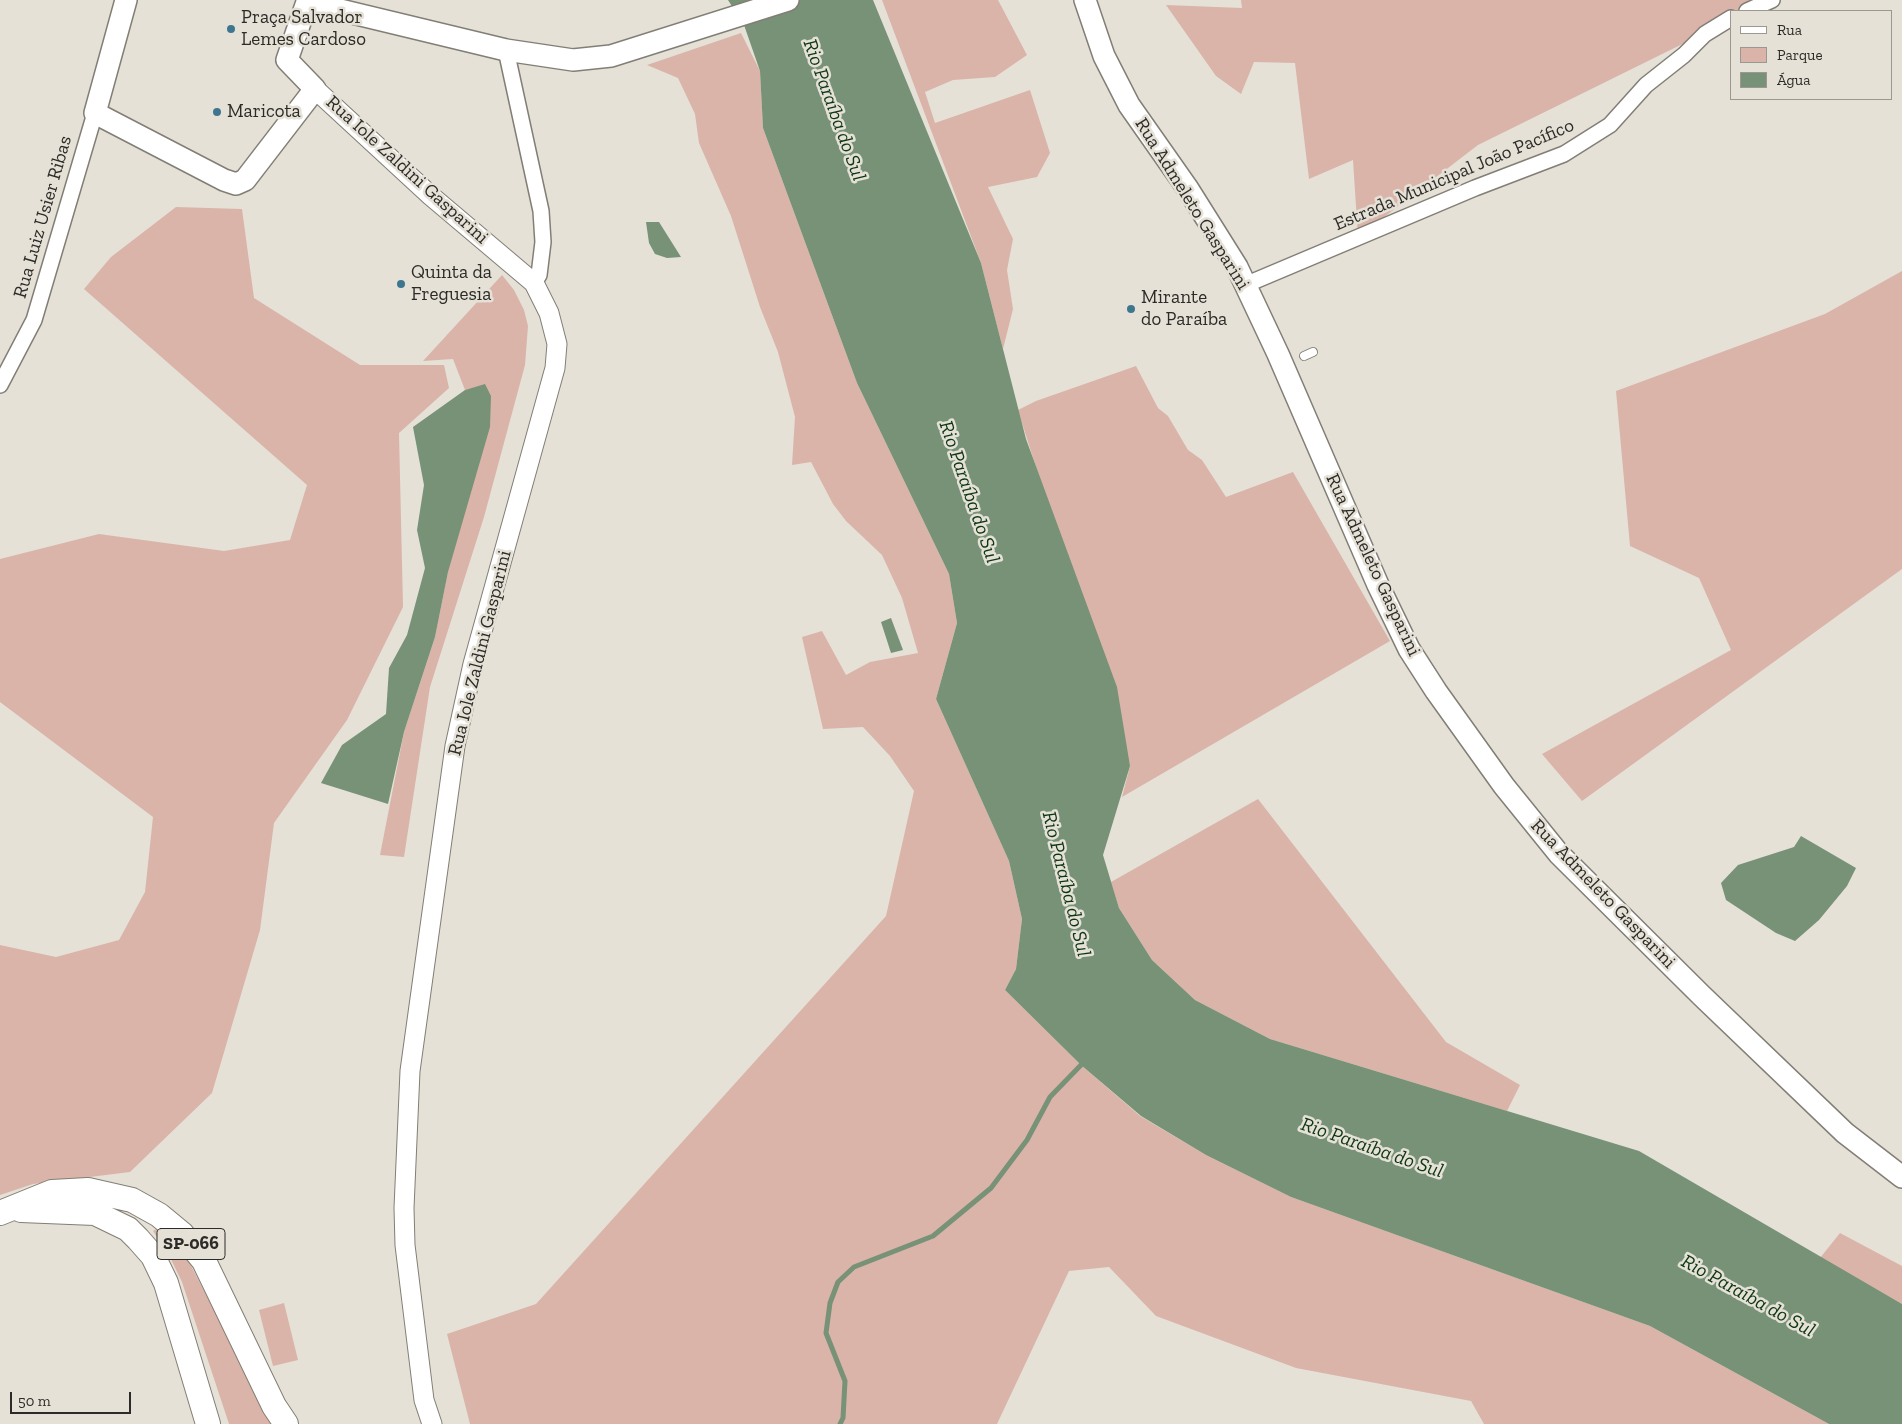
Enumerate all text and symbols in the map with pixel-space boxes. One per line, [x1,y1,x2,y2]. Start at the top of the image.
place label: Praça Salvador Lemes Cardoso [241,7,366,51]
legend [1730,10,1892,100]
text: Rua [1777,21,1802,39]
marker: Praça Salvador Lemes Cardoso [225,23,237,35]
water label: Rio Paraíba do Sul [797,36,871,184]
text: Parque [1777,46,1823,64]
text: Água [1777,71,1810,89]
street label: Rua Iole Zaldini Gasparini [321,91,493,249]
place label: Maricota [227,101,301,123]
marker: Maricota [211,106,223,118]
street label: Rua Admeleto Gasparini [1130,114,1254,294]
street label: Estrada Municipal João Pacífico [1331,114,1577,236]
street label: Rua Luiz Usier Ribas [9,133,77,301]
place label: Quinta da Freguesia [411,262,492,306]
marker: Quinta da Freguesia [395,278,407,290]
place label: Mirante do Paraíba [1141,287,1227,331]
marker: Mirante do Paraíba [1125,303,1137,315]
water label: Rio Paraíba do Sul [933,418,1005,566]
street label: Rua Admeleto Gasparini [1321,470,1425,660]
street label: Rua Iole Zaldini Gasparini [443,548,517,758]
water label: Rio Paraíba do Sul [1036,809,1096,959]
street label: Rua Admeleto Gasparini [1526,815,1680,973]
water label: Rio Paraíba do Sul [1298,1112,1446,1184]
road number: SP-066 [157,1228,225,1260]
water label: Rio Paraíba do Sul [1677,1249,1819,1343]
scale bar [12,1382,134,1414]
text: 50 m [18,1392,51,1410]

